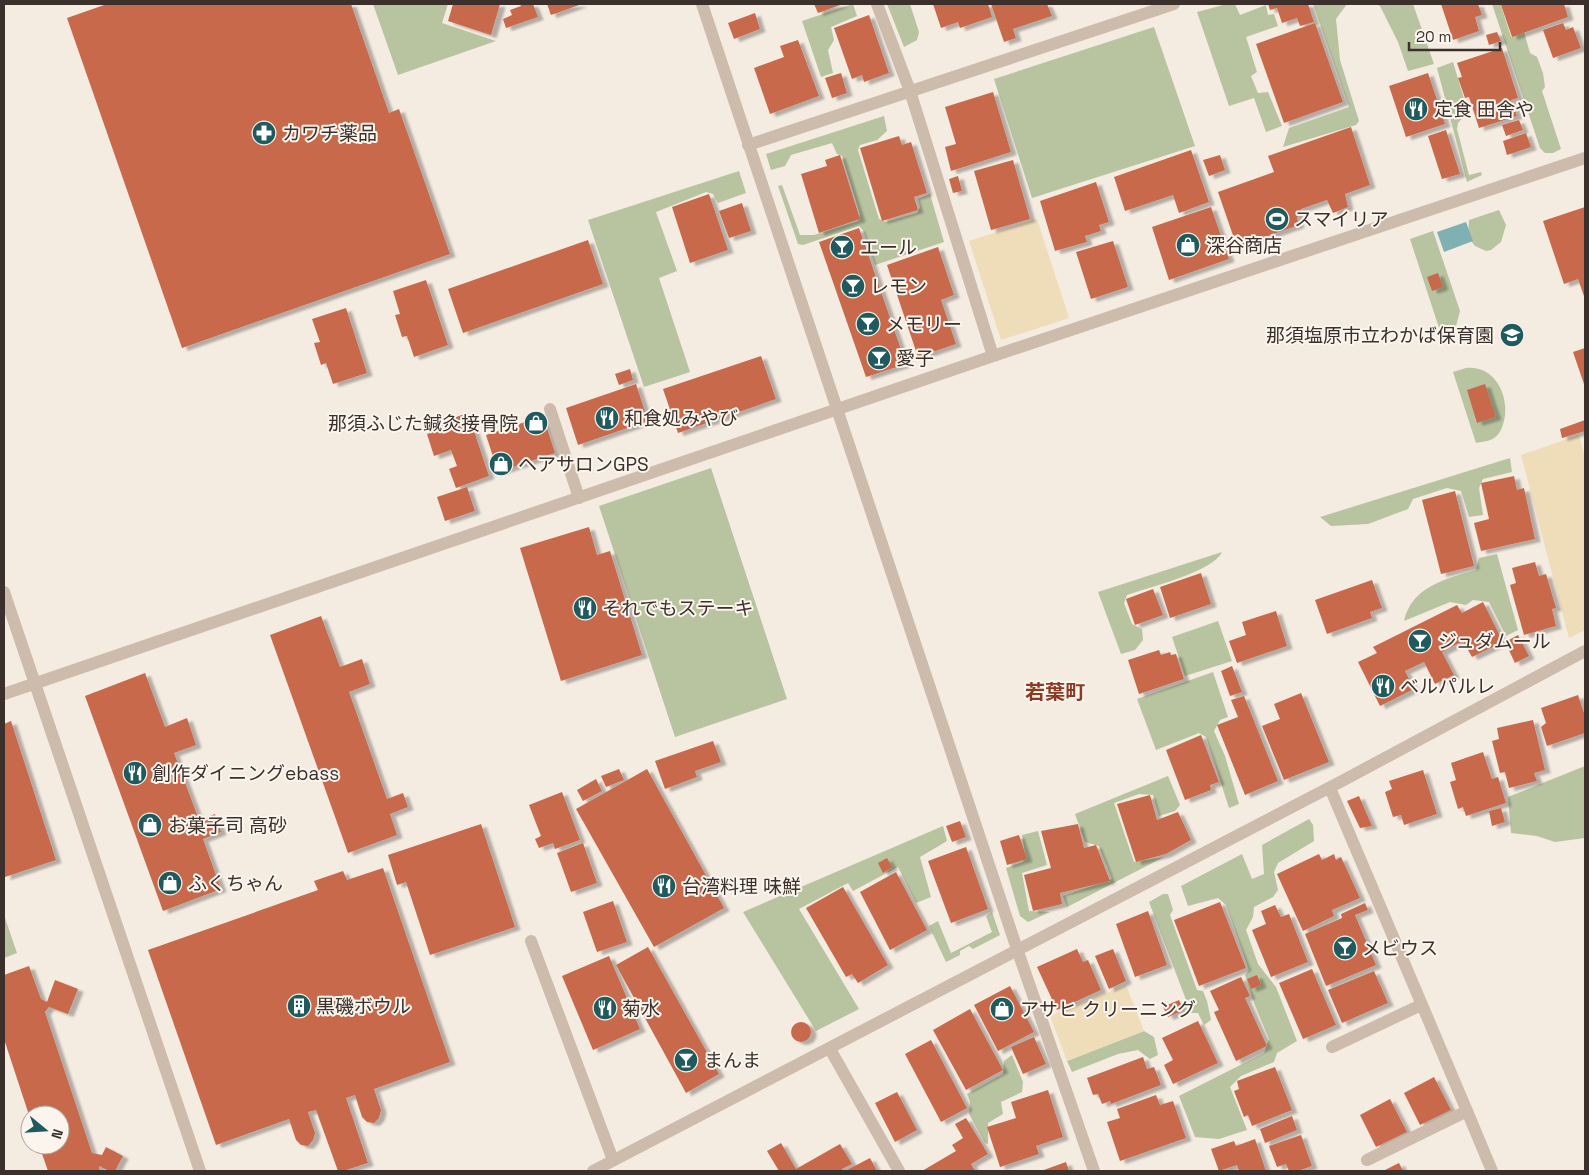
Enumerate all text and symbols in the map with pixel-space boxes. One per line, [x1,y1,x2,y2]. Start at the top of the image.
scale bar [1409,20,1500,52]
text: 20 m [1416,27,1451,46]
restaurant icon: 定食 田舎や [1403,96,1429,122]
place label: 定食 田舎や [1434,97,1534,122]
pharmacy icon: カワチ薬品 [251,120,277,146]
place label: カワチ薬品 [282,121,377,146]
sports icon: スマイリア [1264,206,1290,232]
place label: スマイリア [1294,207,1388,232]
shop icon: 深谷商店 [1175,232,1201,258]
place label: 深谷商店 [1206,233,1282,258]
bar icon: エール [829,234,855,260]
place label: エール [860,235,917,260]
bar icon: レモン [840,273,866,299]
place label: レモン [870,274,927,299]
bar icon: メモリー [855,311,881,337]
place label: メモリー [886,312,962,337]
school or university icon: 那須塩原市立わかば保育園 [1499,322,1525,348]
place label: 那須塩原市立わかば保育園 [1266,323,1494,348]
bar icon: 愛子 [866,345,892,371]
place label: 愛子 [896,346,934,371]
restaurant icon: 和食処みやび [594,405,620,431]
place label: 和食処みやび [624,406,738,431]
shop icon: 那須ふじた鍼灸接骨院 [523,410,549,436]
place label: 那須ふじた鍼灸接骨院 [328,411,518,436]
shop icon: ヘアサロンGPS [488,451,514,477]
place label: ヘアサロンGPS [518,452,649,477]
restaurant icon: それでもステーキ [572,595,598,621]
place label: それでもステーキ [602,596,753,621]
bar icon: ジュダムール [1407,628,1433,654]
place label: ジュダムール [1438,629,1551,654]
restaurant icon: ベルパルレ [1370,673,1396,699]
place label: ベルパルレ [1400,674,1495,699]
district label: 若葉町 [1025,679,1085,705]
restaurant icon: 創作ダイニングebass [122,760,148,786]
place label: 創作ダイニングebass [152,761,339,786]
shop icon: お菓子司 高砂 [137,812,163,838]
place label: お菓子司 高砂 [168,813,287,838]
shop icon: ふくちゃん [157,870,183,896]
place label: ふくちゃん [188,871,283,896]
restaurant icon: 台湾料理 味鮮 [651,873,677,899]
place label: 台湾料理 味鮮 [682,874,801,899]
bar icon: メビウス [1332,935,1358,961]
place label: メビウス [1362,936,1438,961]
building icon: 黒磯ボウル [286,993,312,1019]
place label: 黒磯ボウル [316,994,411,1019]
restaurant icon: 菊水 [592,995,618,1021]
place label: 菊水 [622,996,660,1021]
shop icon: アサヒ クリーニング [989,996,1015,1022]
place label: アサヒ クリーニング [1020,997,1196,1022]
bar icon: まんま [673,1047,699,1073]
place label: まんま [704,1048,761,1073]
north arrow [20,1105,70,1155]
text: N [47,1127,67,1141]

